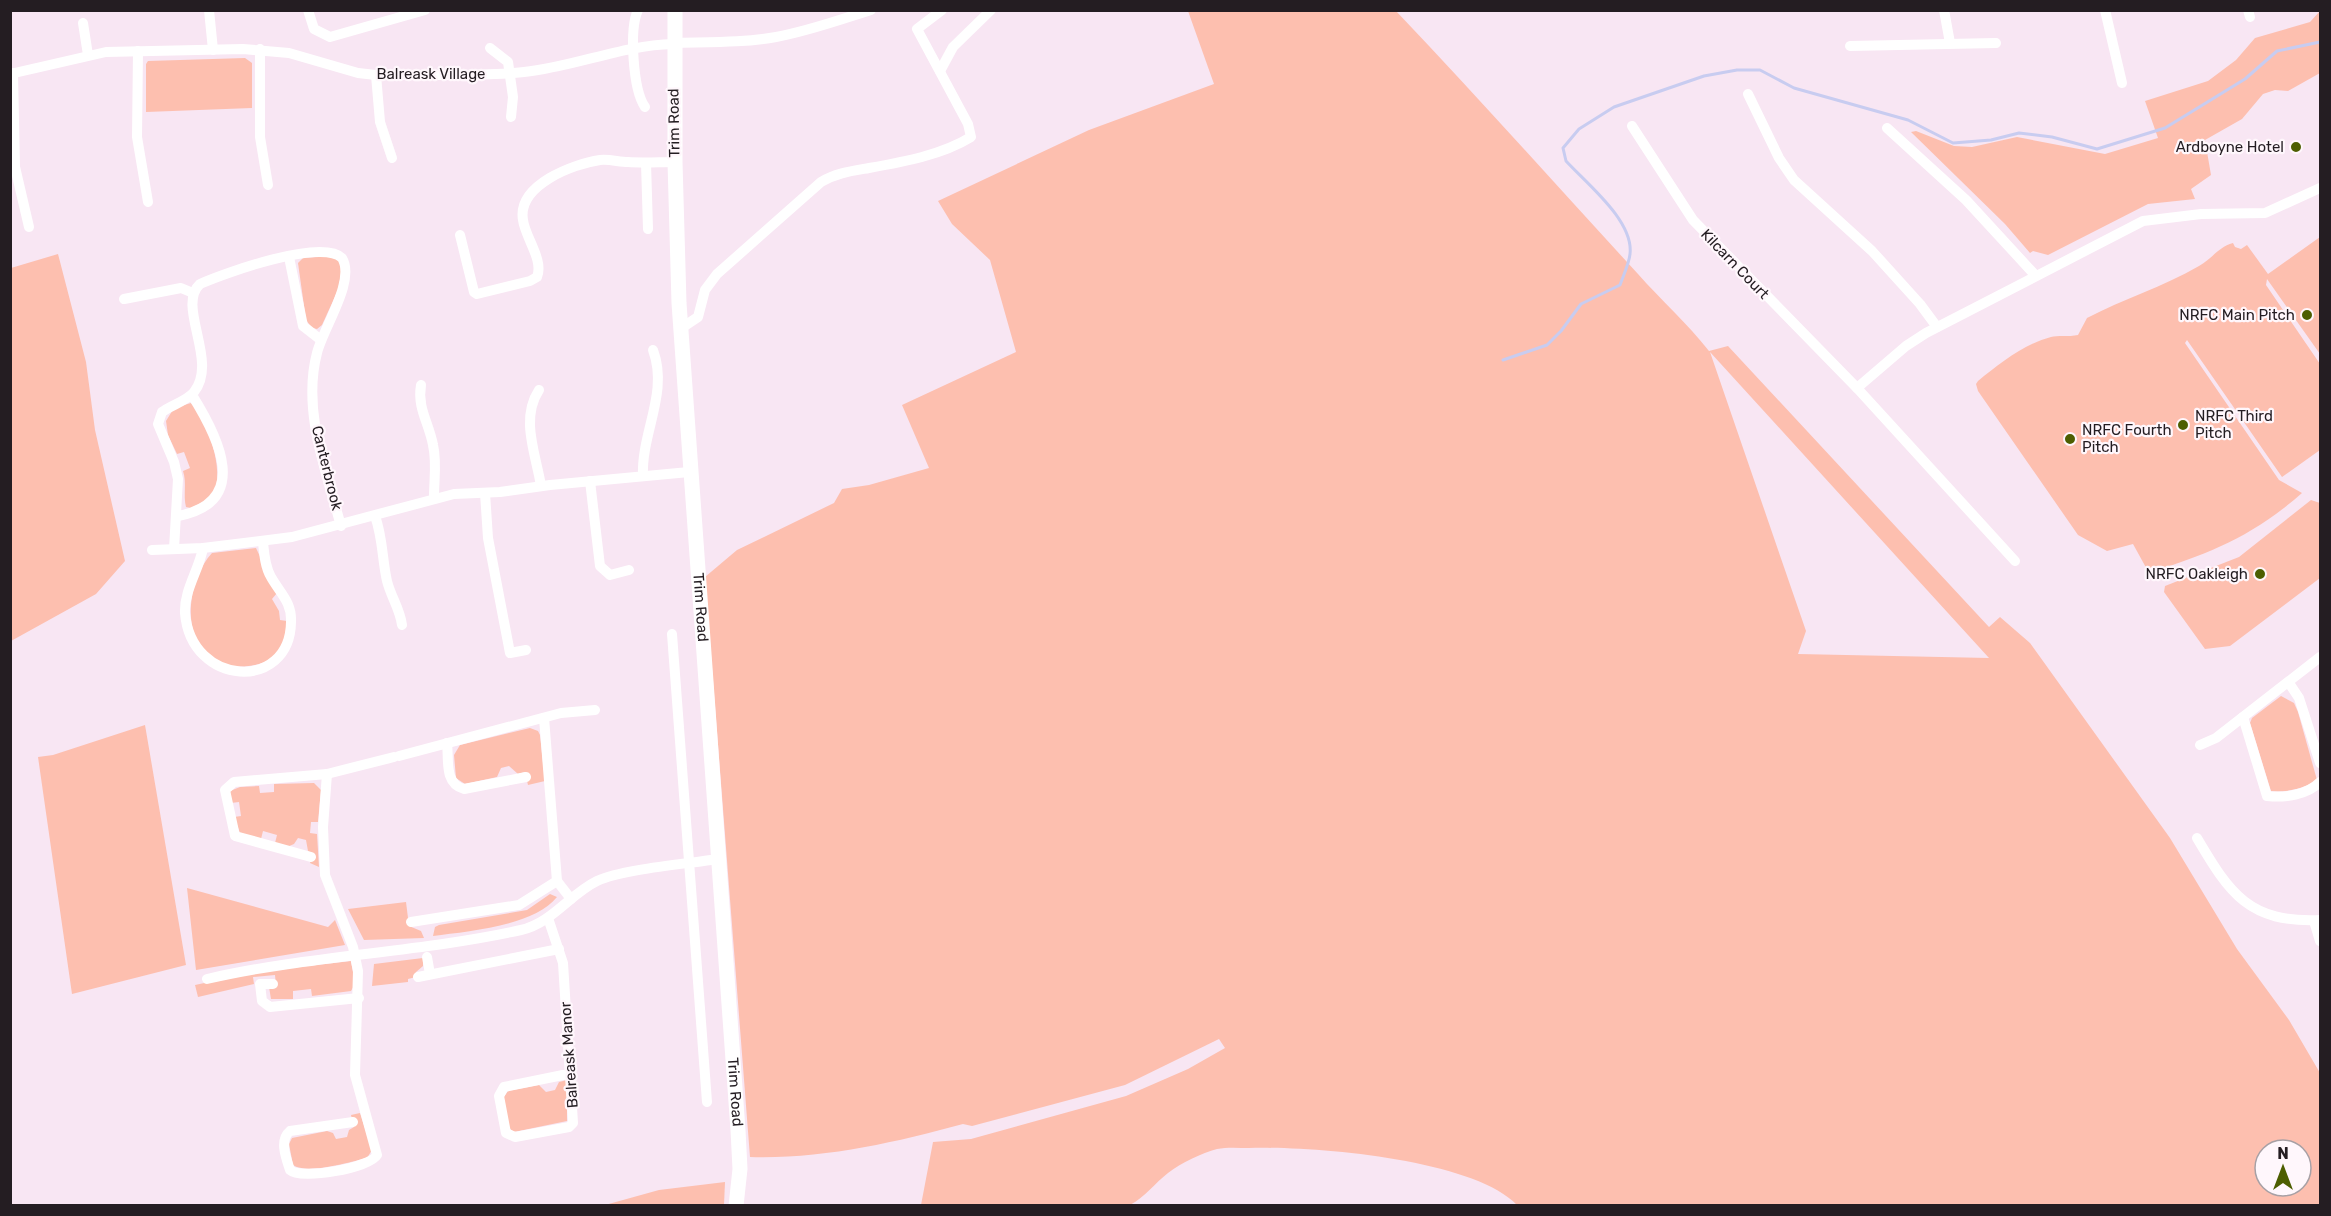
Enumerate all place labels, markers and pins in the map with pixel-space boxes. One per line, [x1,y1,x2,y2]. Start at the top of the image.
place label: Ardboyne Hotel [2176,138,2284,156]
marker: Ardboyne Hotel [2289,140,2303,154]
place label: NRFC Main Pitch [2179,306,2295,324]
marker: NRFC Main Pitch [2300,308,2314,322]
place label: NRFC Third Pitch [2195,407,2273,442]
marker: NRFC Third Pitch [2176,418,2190,432]
place label: NRFC Fourth Pitch [2082,421,2172,456]
marker: NRFC Fourth Pitch [2063,432,2077,446]
place label: NRFC Oakleigh [2145,565,2248,583]
marker: NRFC Oakleigh [2253,567,2267,581]

